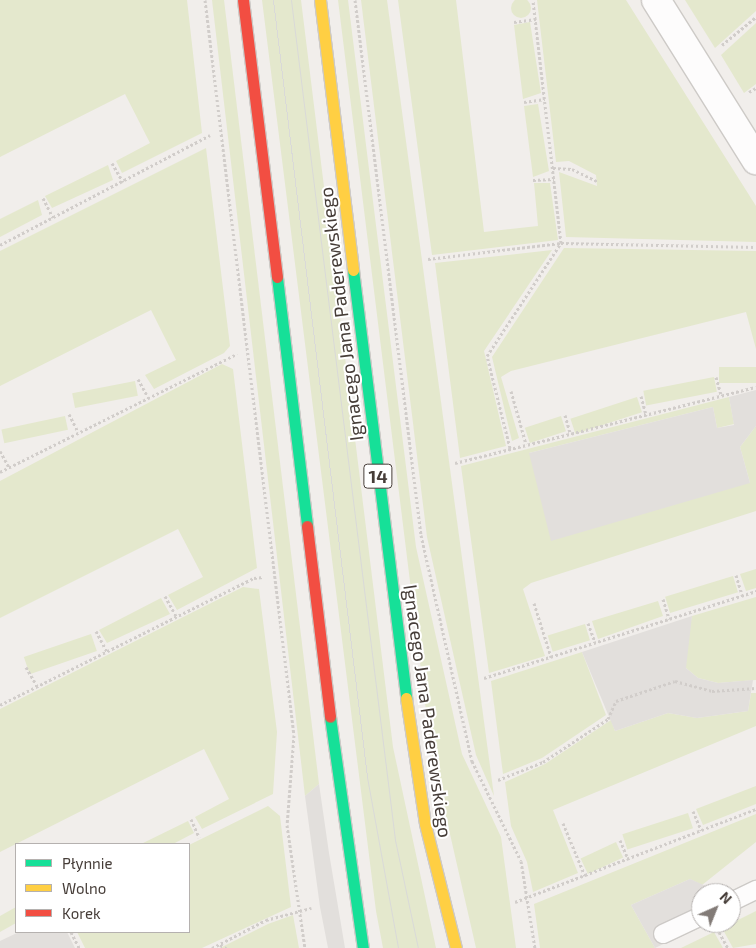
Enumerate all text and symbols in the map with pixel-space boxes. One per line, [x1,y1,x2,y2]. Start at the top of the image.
street label: Ignacego Jana Paderewskiego [314,186,368,442]
road number: 14 [363,461,393,492]
street label: Ignacego Jana Paderewskiego [399,583,457,839]
legend [15,843,190,933]
text: Płynnie [62,854,113,872]
text: Wolno [62,879,106,897]
north arrow [691,883,741,933]
text: N [717,888,736,907]
text: Korek [62,904,101,922]

